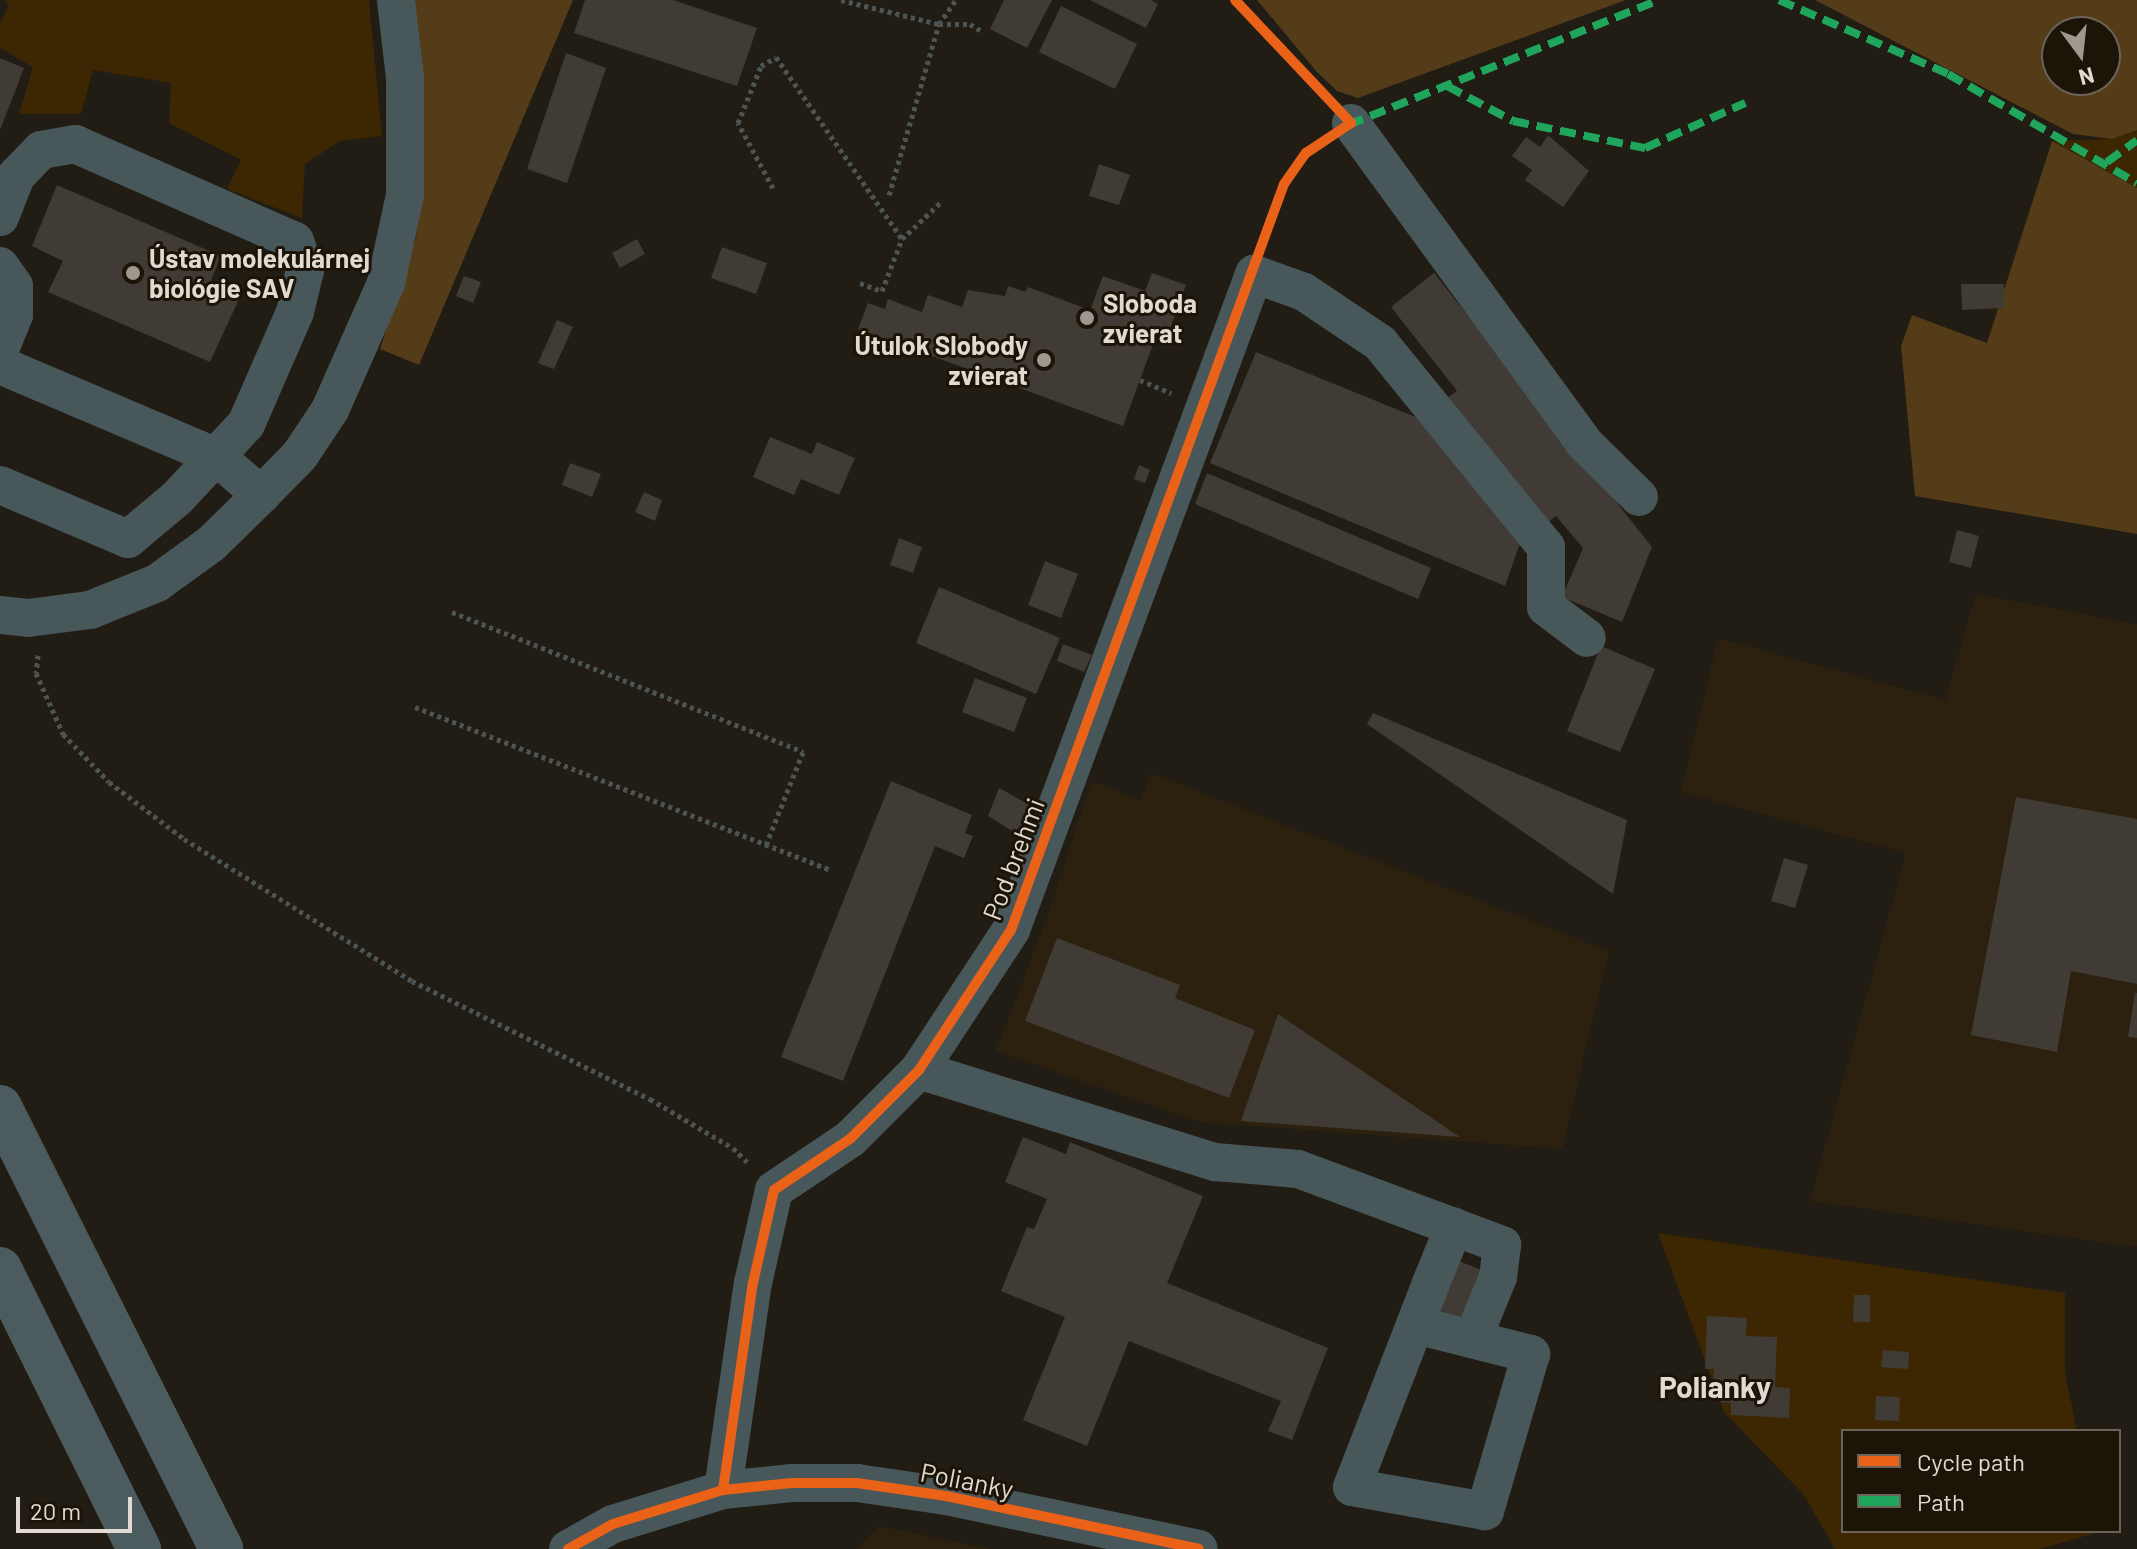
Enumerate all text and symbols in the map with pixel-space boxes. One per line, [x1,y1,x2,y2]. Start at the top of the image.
north arrow [2041,16,2121,96]
text: N [2076,63,2097,92]
place label: Ústav molekulárnej biológie SAV [149,242,370,304]
marker: Ústav molekulárnej biológie SAV [124,264,142,282]
place label: Sloboda zvierat [1103,287,1197,348]
marker: Sloboda zvierat [1078,309,1096,327]
place label: Útulok Slobody zvierat [854,329,1028,390]
marker: Útulok Slobody zvierat [1035,351,1053,369]
street label: Pod brehmi [975,794,1051,924]
district label: Polianky [1659,1368,1771,1404]
legend [1841,1429,2121,1533]
text: Cycle path [1917,1447,2025,1476]
street label: Polianky [918,1456,1016,1504]
scale bar [20,1481,136,1531]
text: Path [1917,1487,1965,1516]
text: 20 m [30,1496,81,1525]

